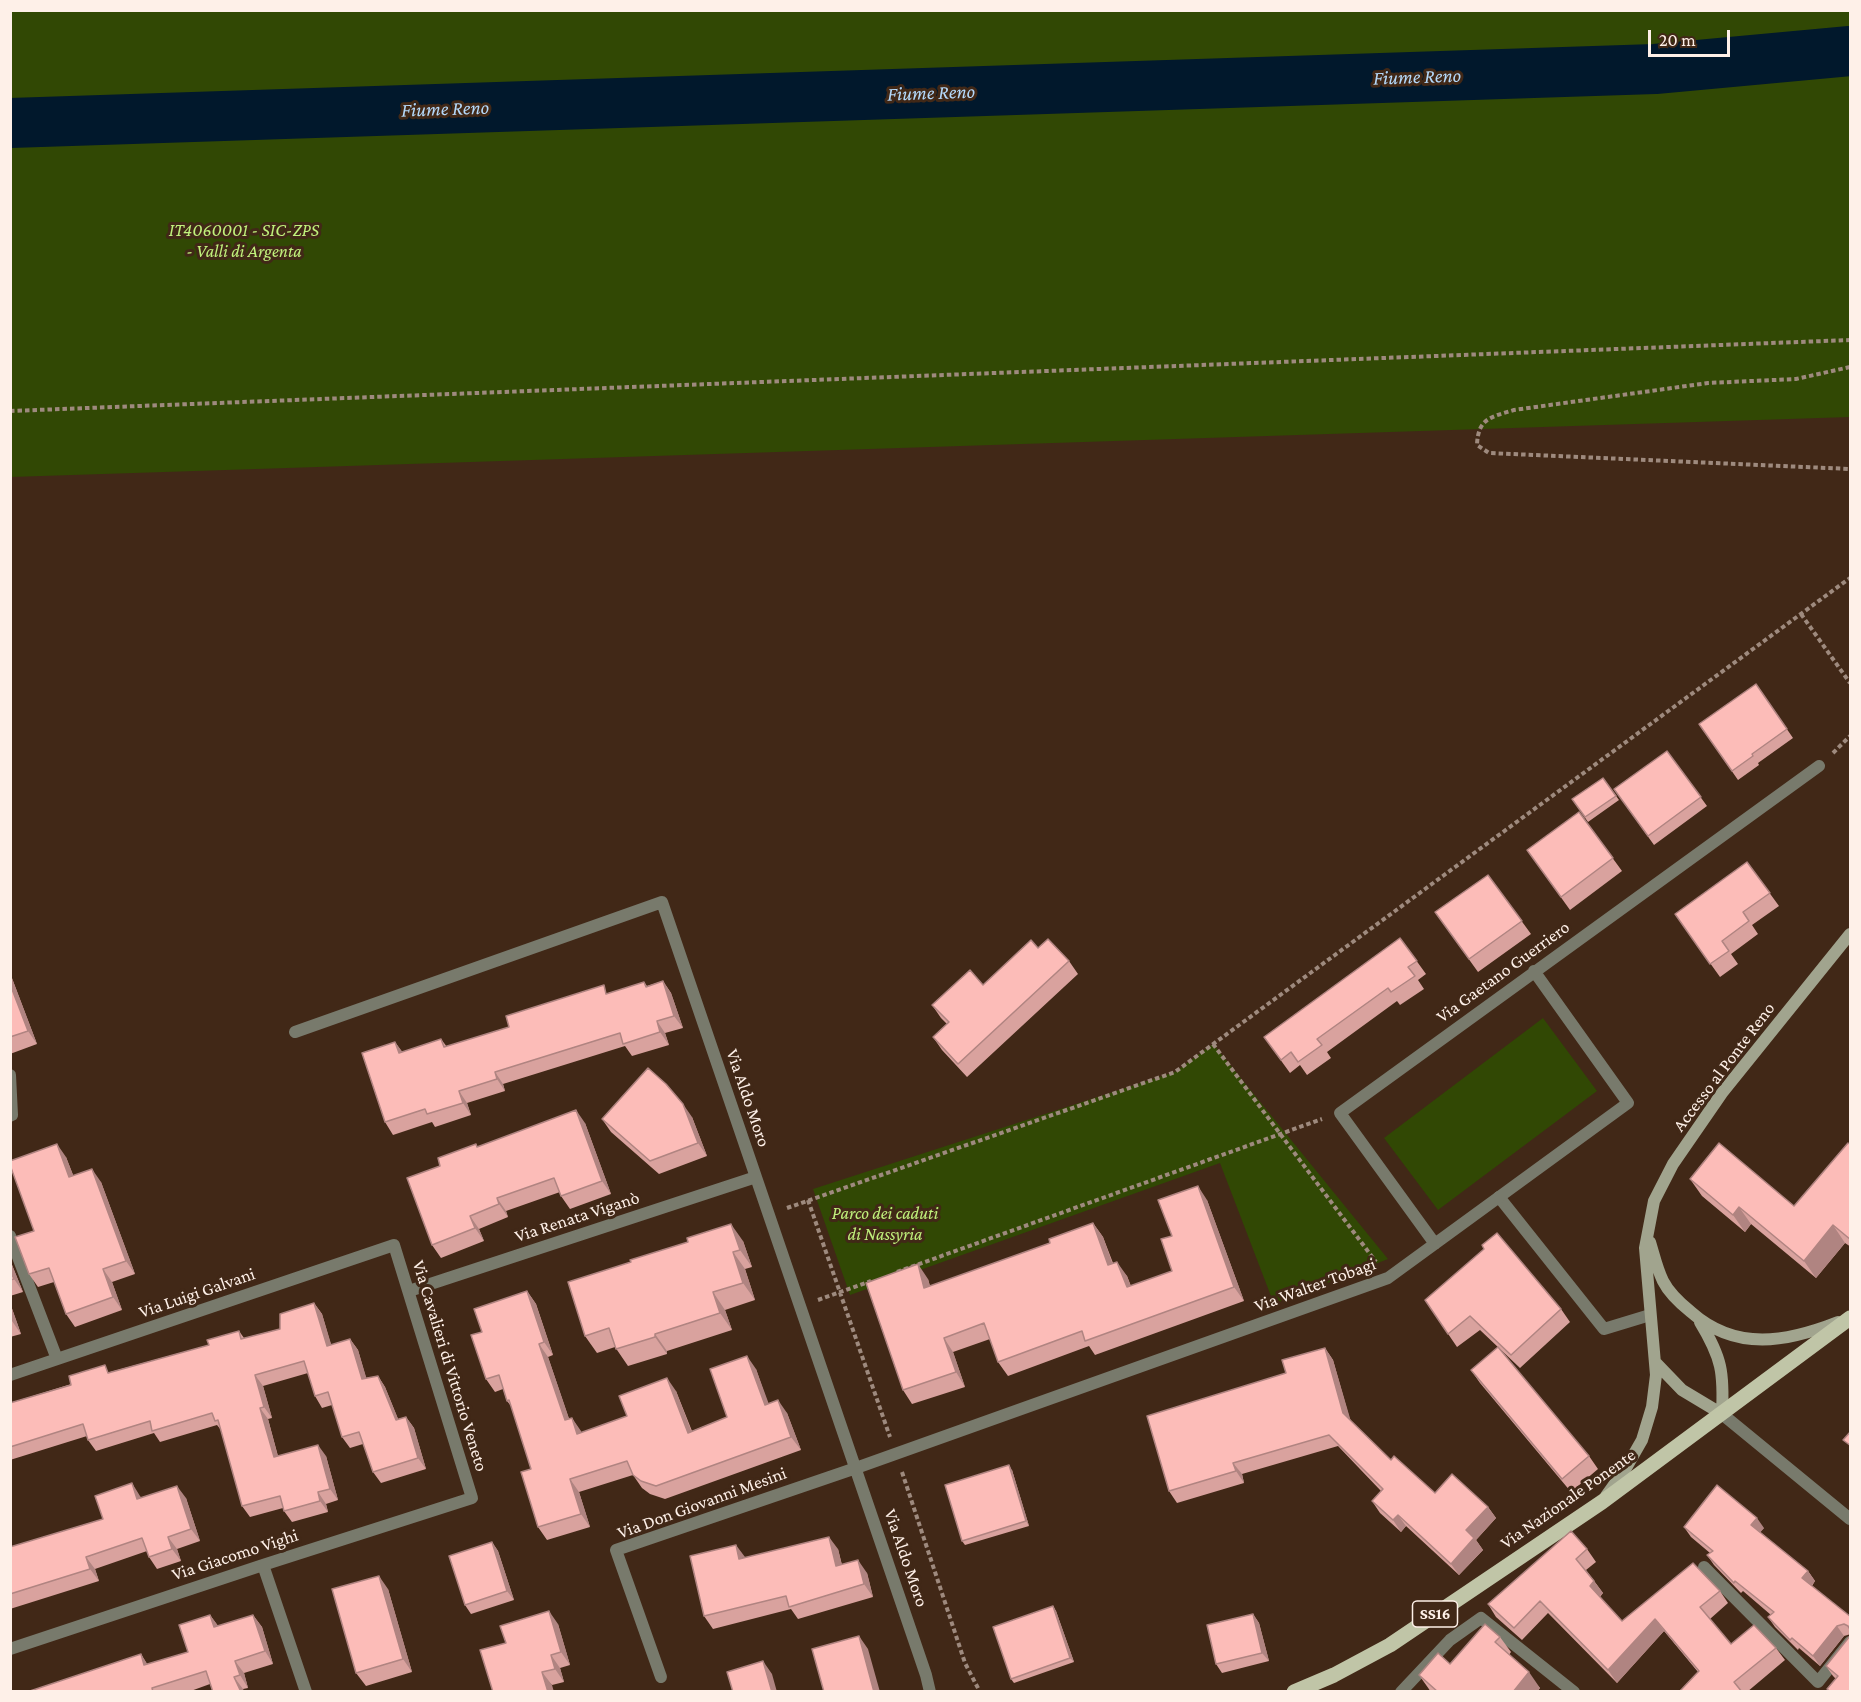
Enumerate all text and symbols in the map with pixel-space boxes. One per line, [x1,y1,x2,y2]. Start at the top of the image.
scale bar [1651,18,1734,56]
text: 20 m [1659,30,1696,50]
water label: Fiume Reno [1373,63,1461,91]
water label: Fiume Reno [887,79,975,107]
water label: Fiume Reno [401,95,489,123]
park label: IT4060001 - SIC-ZPS - Valli di Argenta [169,219,319,262]
street label: Via Gaetano Guerriero [1432,916,1574,1028]
street label: Accesso al Ponte Reno [1668,998,1780,1136]
street label: Via Aldo Moro [721,1046,775,1150]
street label: Via Renata Viganò [512,1187,642,1247]
park label: Parco dei caduti di Nassyria [832,1202,938,1244]
street label: Via Walter Tobagi [1251,1253,1379,1317]
street label: Via Cavalieri di Vittorio Veneto [408,1258,492,1474]
street label: Via Luigi Galvani [136,1263,258,1323]
street label: Via Nazionale Ponente [1496,1444,1640,1554]
street label: Via Don Giovanni Mesini [615,1462,789,1544]
street label: Via Aldo Moro [879,1506,933,1610]
street label: Via Giacomo Vighi [169,1524,301,1586]
road number: SS16 [1412,1601,1458,1627]

